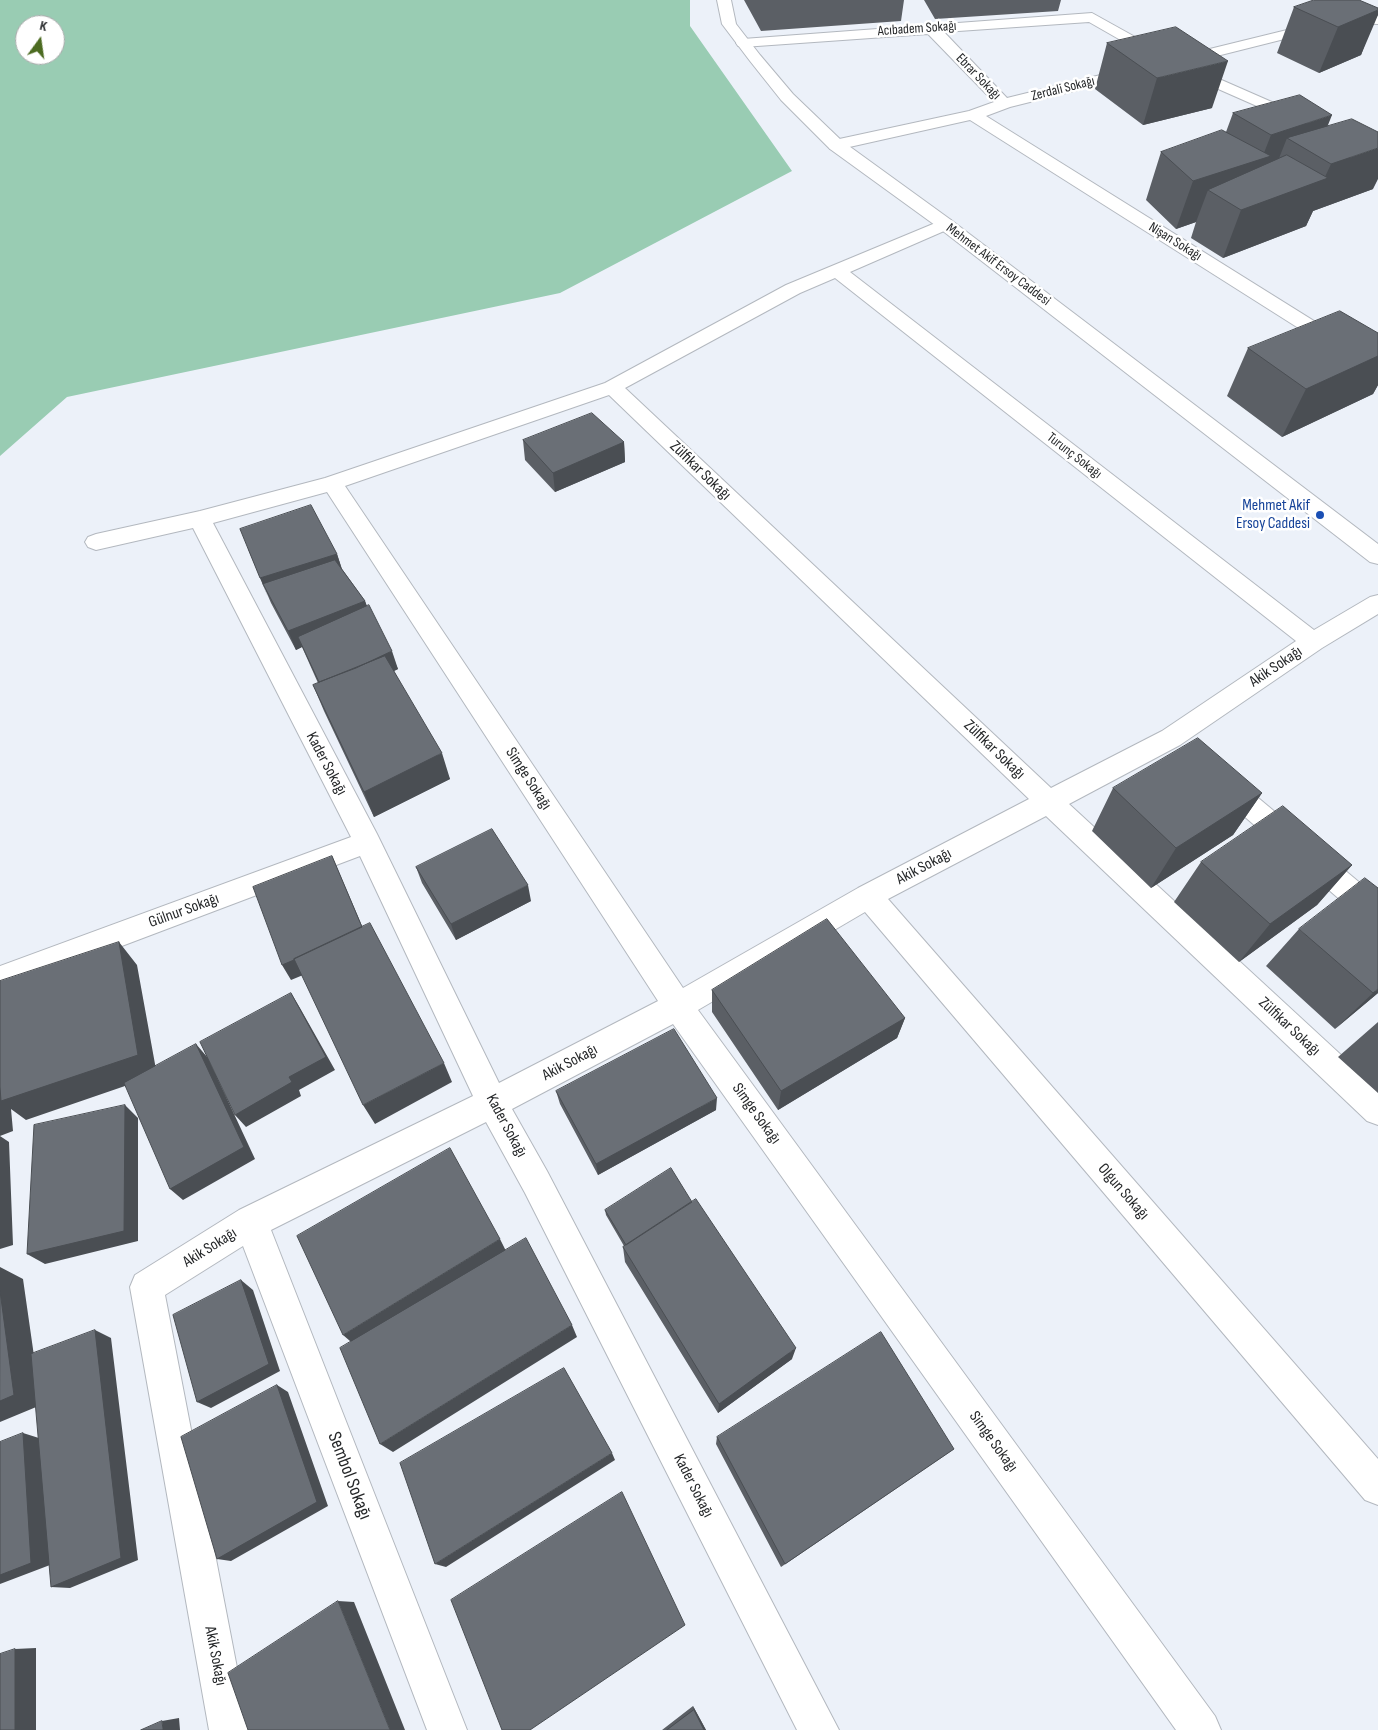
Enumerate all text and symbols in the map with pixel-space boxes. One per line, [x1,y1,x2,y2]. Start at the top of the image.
north arrow [15,15,65,65]
text: K [38,17,49,35]
street label: Acıbadem Sokağı [877,18,957,40]
street label: Ebrar Sokağı [952,50,1004,104]
street label: Zerdali Sokağı [1030,73,1096,105]
street label: Nişan Sokağı [1146,219,1204,265]
street label: Mehmet Akif Ersoy Caddesi [943,220,1053,310]
street label: Turunç Sokağı [1043,429,1105,483]
street label: Zülfikar Sokağı [665,437,735,505]
place label: Mehmet Akif Ersoy Caddesi [1236,496,1310,534]
marker: Mehmet Akif Ersoy Caddesi [1314,509,1326,521]
street label: Akik Sokağı [1246,642,1306,692]
street label: Zülfikar Sokağı [959,716,1029,784]
street label: Kader Sokağı [301,729,351,799]
street label: Simge Sokağı [501,744,555,814]
street label: Akik Sokağı [893,844,955,890]
street label: Gülnur Sokağı [146,889,222,933]
street label: Zülfikar Sokağı [1254,994,1324,1060]
street label: Akik Sokağı [539,1040,601,1086]
street label: Simge Sokağı [728,1080,784,1148]
street label: Kader Sokağı [481,1091,531,1161]
street label: Olgun Sokağı [1093,1160,1153,1224]
street label: Akik Sokağı [180,1224,240,1272]
street label: Simge Sokağı [965,1408,1021,1476]
street label: Sembol Sokağı [322,1429,376,1523]
street label: Kader Sokağı [669,1451,717,1521]
street label: Akik Sokağı [200,1625,230,1687]

